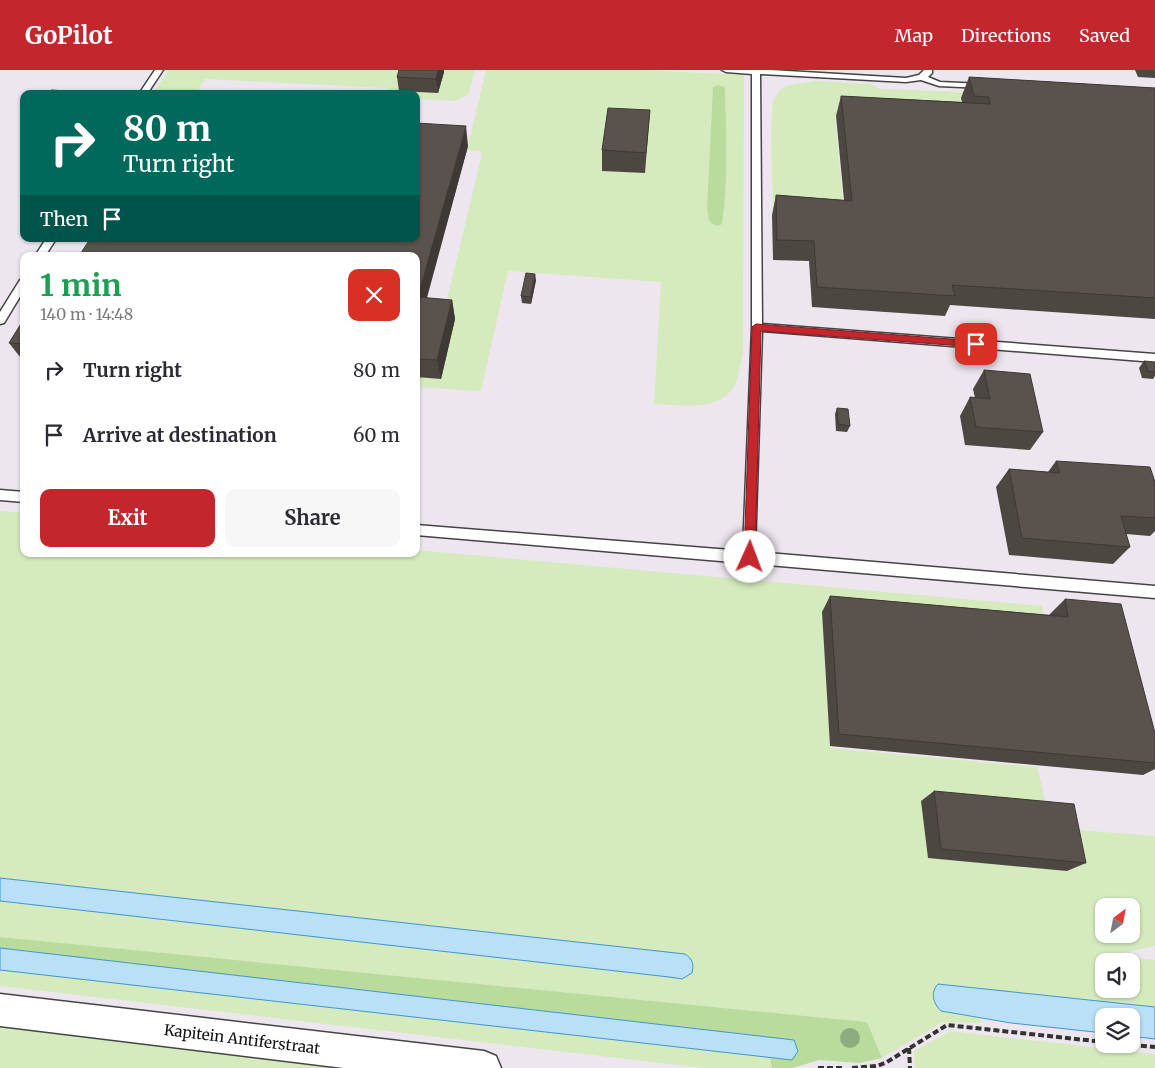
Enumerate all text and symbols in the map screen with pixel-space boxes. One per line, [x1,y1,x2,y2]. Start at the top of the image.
text: GoPilot [25,20,113,51]
text: Map [895,24,933,47]
text: Directions [961,24,1051,47]
text: Saved [1079,24,1130,47]
text: 80 m [123,107,211,151]
icon: right [40,110,105,175]
text: Turn right [123,150,234,178]
icon: arrive [98,205,126,233]
text: Then [40,207,88,231]
text: 1 min [40,266,122,304]
button: close [348,269,400,321]
text: 140 m · 14:48 [40,304,133,324]
pin [955,323,997,365]
icon: arrive [962,330,990,358]
icon: right [40,356,68,384]
text: Turn right [83,358,182,382]
text: 80 m [353,358,400,382]
icon: arrive [40,421,68,449]
text: Arrive at destination [83,423,277,447]
text: 60 m [353,423,400,447]
button: Exit [40,489,215,547]
button: Share [225,489,400,547]
position arrow [723,530,775,582]
north arrow [1095,898,1140,942]
map controls [1095,898,1140,1053]
button: sound [1095,953,1140,998]
button: layers [1095,1008,1140,1053]
street label: Kapitein Antiferstraat [163,1020,321,1058]

